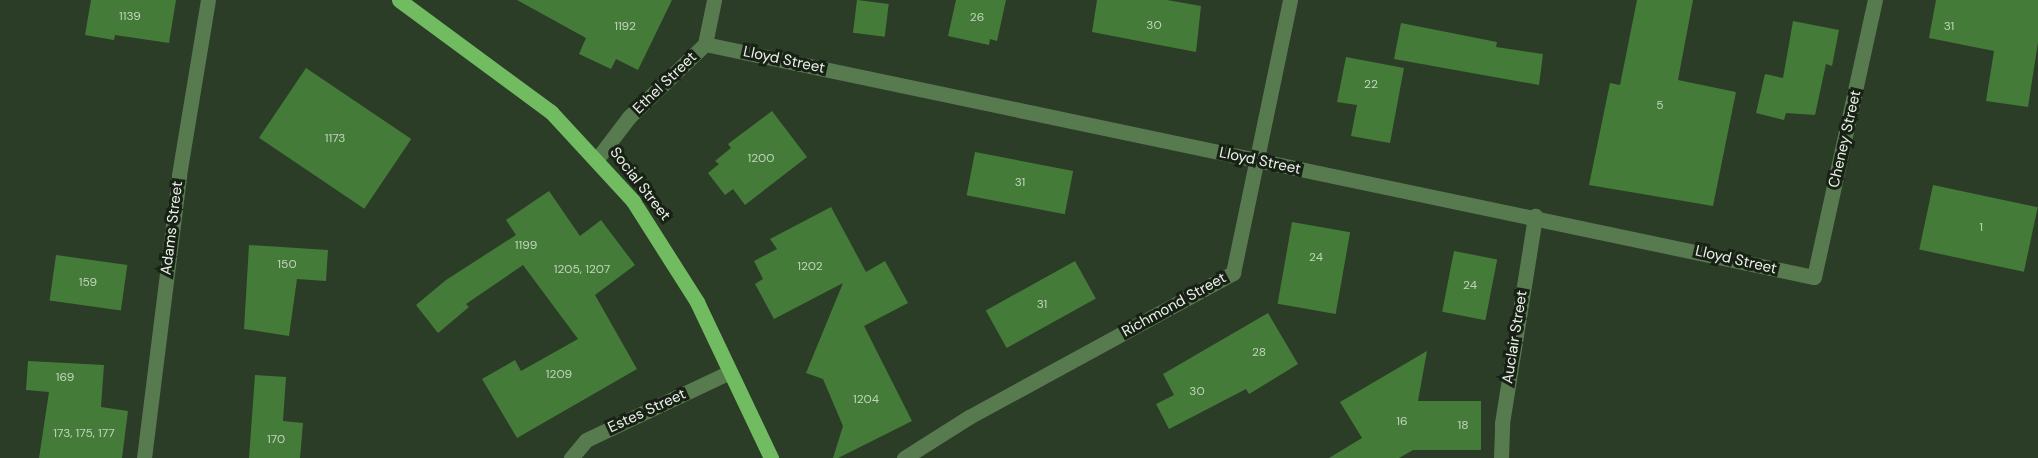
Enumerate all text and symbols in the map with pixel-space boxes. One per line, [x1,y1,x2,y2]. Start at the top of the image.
house number: 1139 [119,10,141,24]
house number: 26 [970,11,984,25]
house number: 30 [1146,19,1162,33]
house number: 1192 [614,20,636,34]
house number: 31 [1944,20,1954,34]
street label: Lloyd Street [741,43,827,77]
street label: Ethel Street [629,48,701,118]
house number: 22 [1364,78,1378,92]
street label: Cheney Street [1825,88,1865,190]
house number: 5 [1656,99,1664,113]
house number: 1173 [325,132,345,146]
street label: Social Street [606,144,674,224]
street label: Lloyd Street [1217,144,1303,178]
house number: 1200 [748,152,774,166]
house number: 31 [1015,176,1025,190]
street label: Adams Street [157,180,187,276]
house number: 1 [1979,221,1983,235]
house number: 1199 [515,239,537,253]
street label: Lloyd Street [1693,242,1779,278]
house number: 24 [1309,251,1323,265]
house number: 150 [277,258,297,272]
house number: 1202 [797,260,823,274]
house number: 1205, 1207 [554,263,610,277]
street label: Richmond Street [1119,269,1229,341]
house number: 159 [79,276,97,290]
house number: 24 [1463,279,1477,293]
street label: Auclair Street [1499,289,1531,385]
house number: 31 [1037,298,1047,312]
house number: 28 [1252,346,1266,360]
house number: 1209 [546,368,572,382]
house number: 169 [56,371,74,385]
street label: Estes Street [605,385,689,437]
house number: 30 [1189,385,1205,399]
house number: 1204 [853,393,879,407]
house number: 16 [1396,415,1408,429]
house number: 18 [1457,419,1469,433]
house number: 173, 175, 177 [53,427,115,441]
house number: 170 [267,433,285,447]

